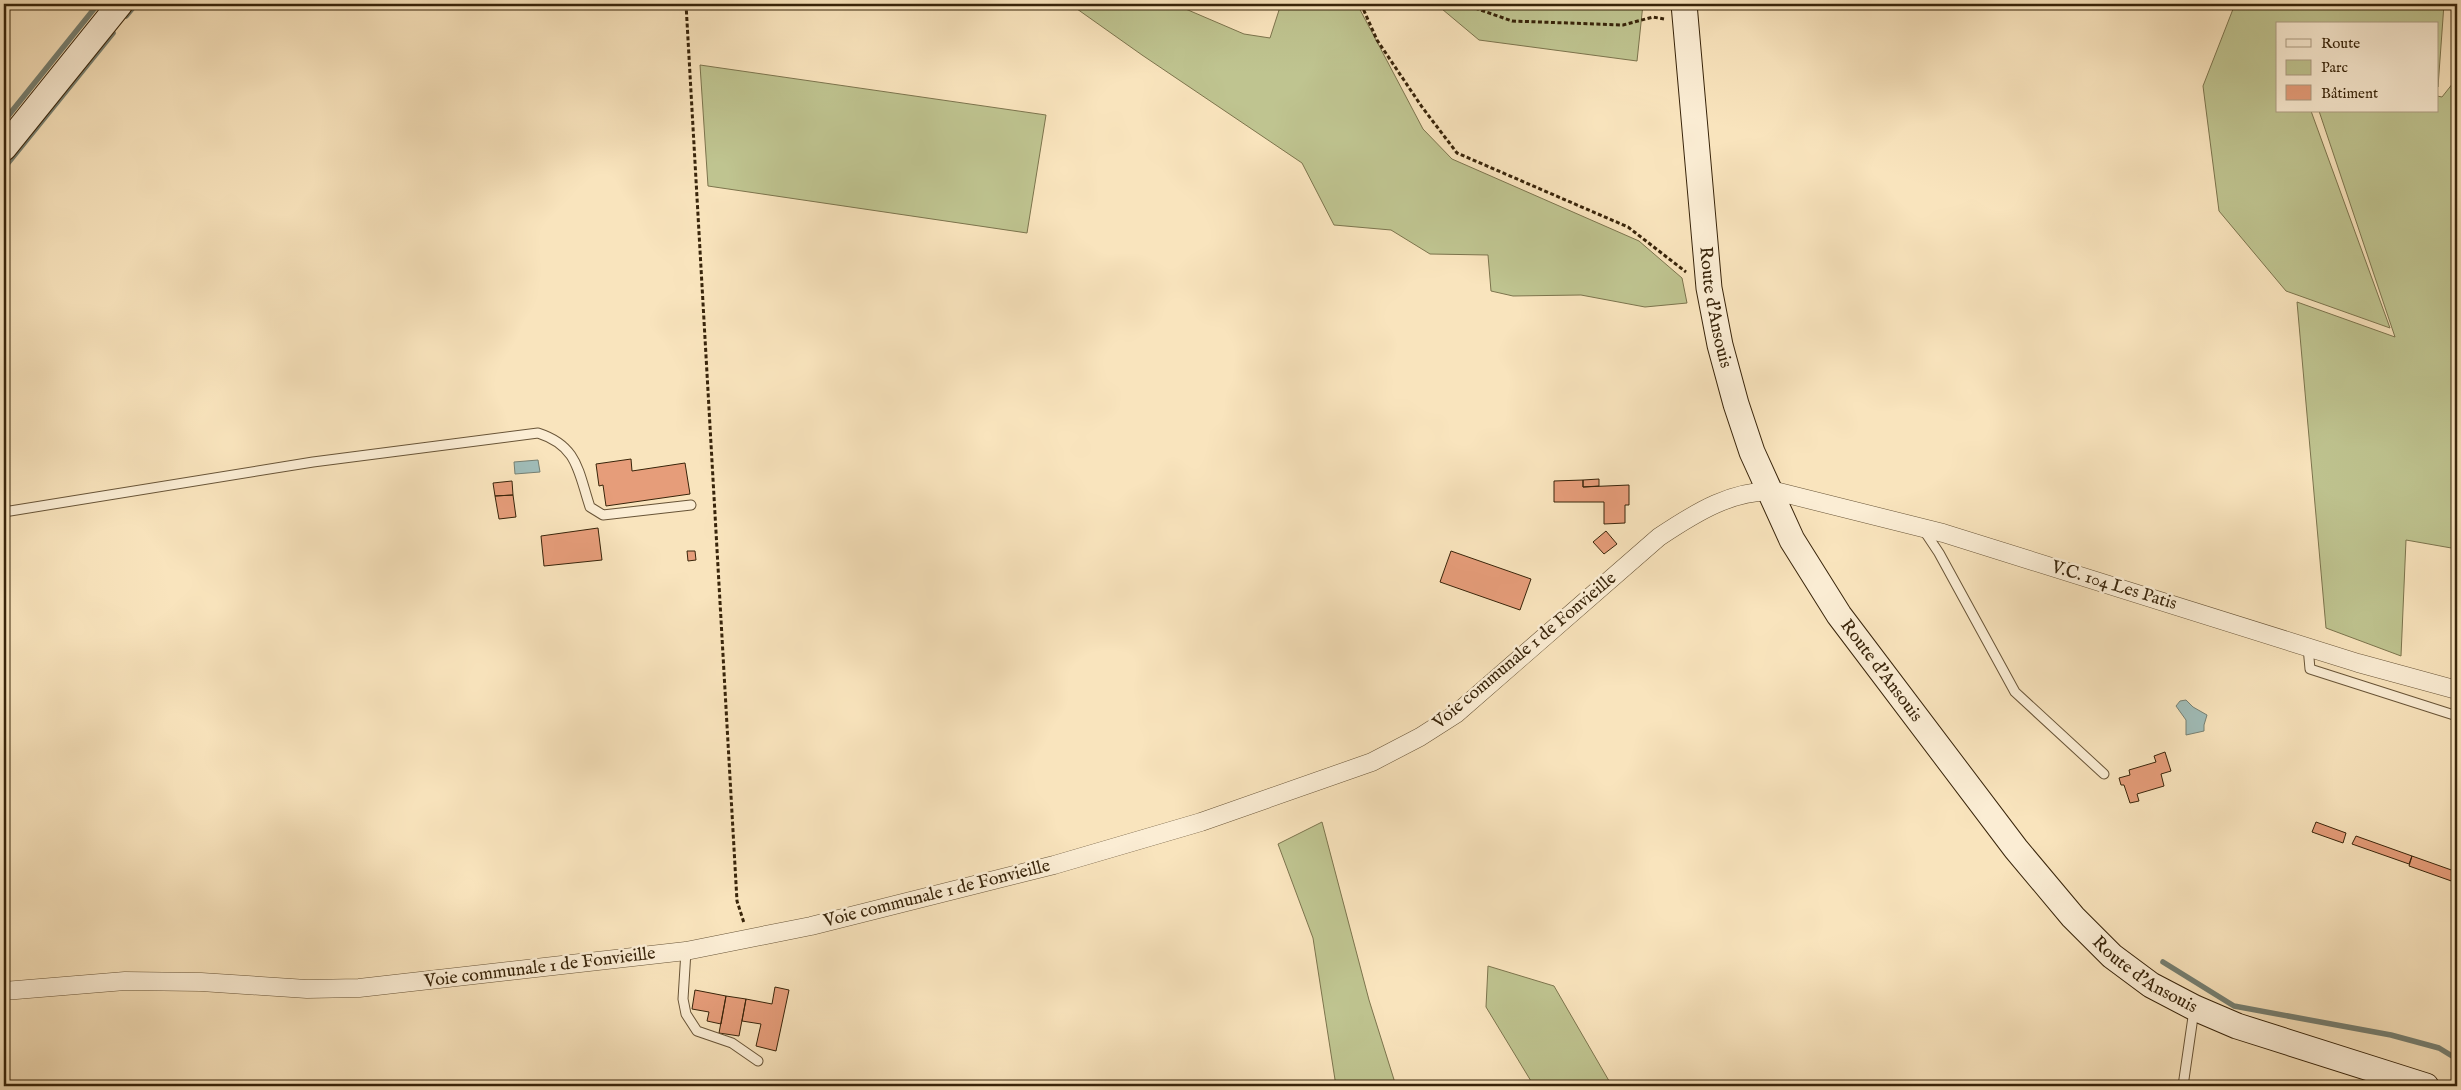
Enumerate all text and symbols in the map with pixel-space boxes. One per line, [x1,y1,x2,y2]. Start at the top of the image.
legend [2276,22,2438,112]
text: Route [2321,34,2360,53]
text: Parc [2321,58,2348,77]
text: Bâtiment [2321,84,2378,103]
street label: Route d'Ansouis [1694,246,1737,371]
street label: V.C. 104 Les Patis [2048,556,2179,616]
street label: Voie communale 1 de Fonvieille [1428,567,1622,735]
street label: Route d'Ansouis [1835,615,1927,727]
street label: Voie communale 1 de Fonvieille [820,855,1053,934]
street label: Route d'Ansouis [2087,931,2201,1019]
street label: Voie communale 1 de Fonvieille [422,942,657,994]

